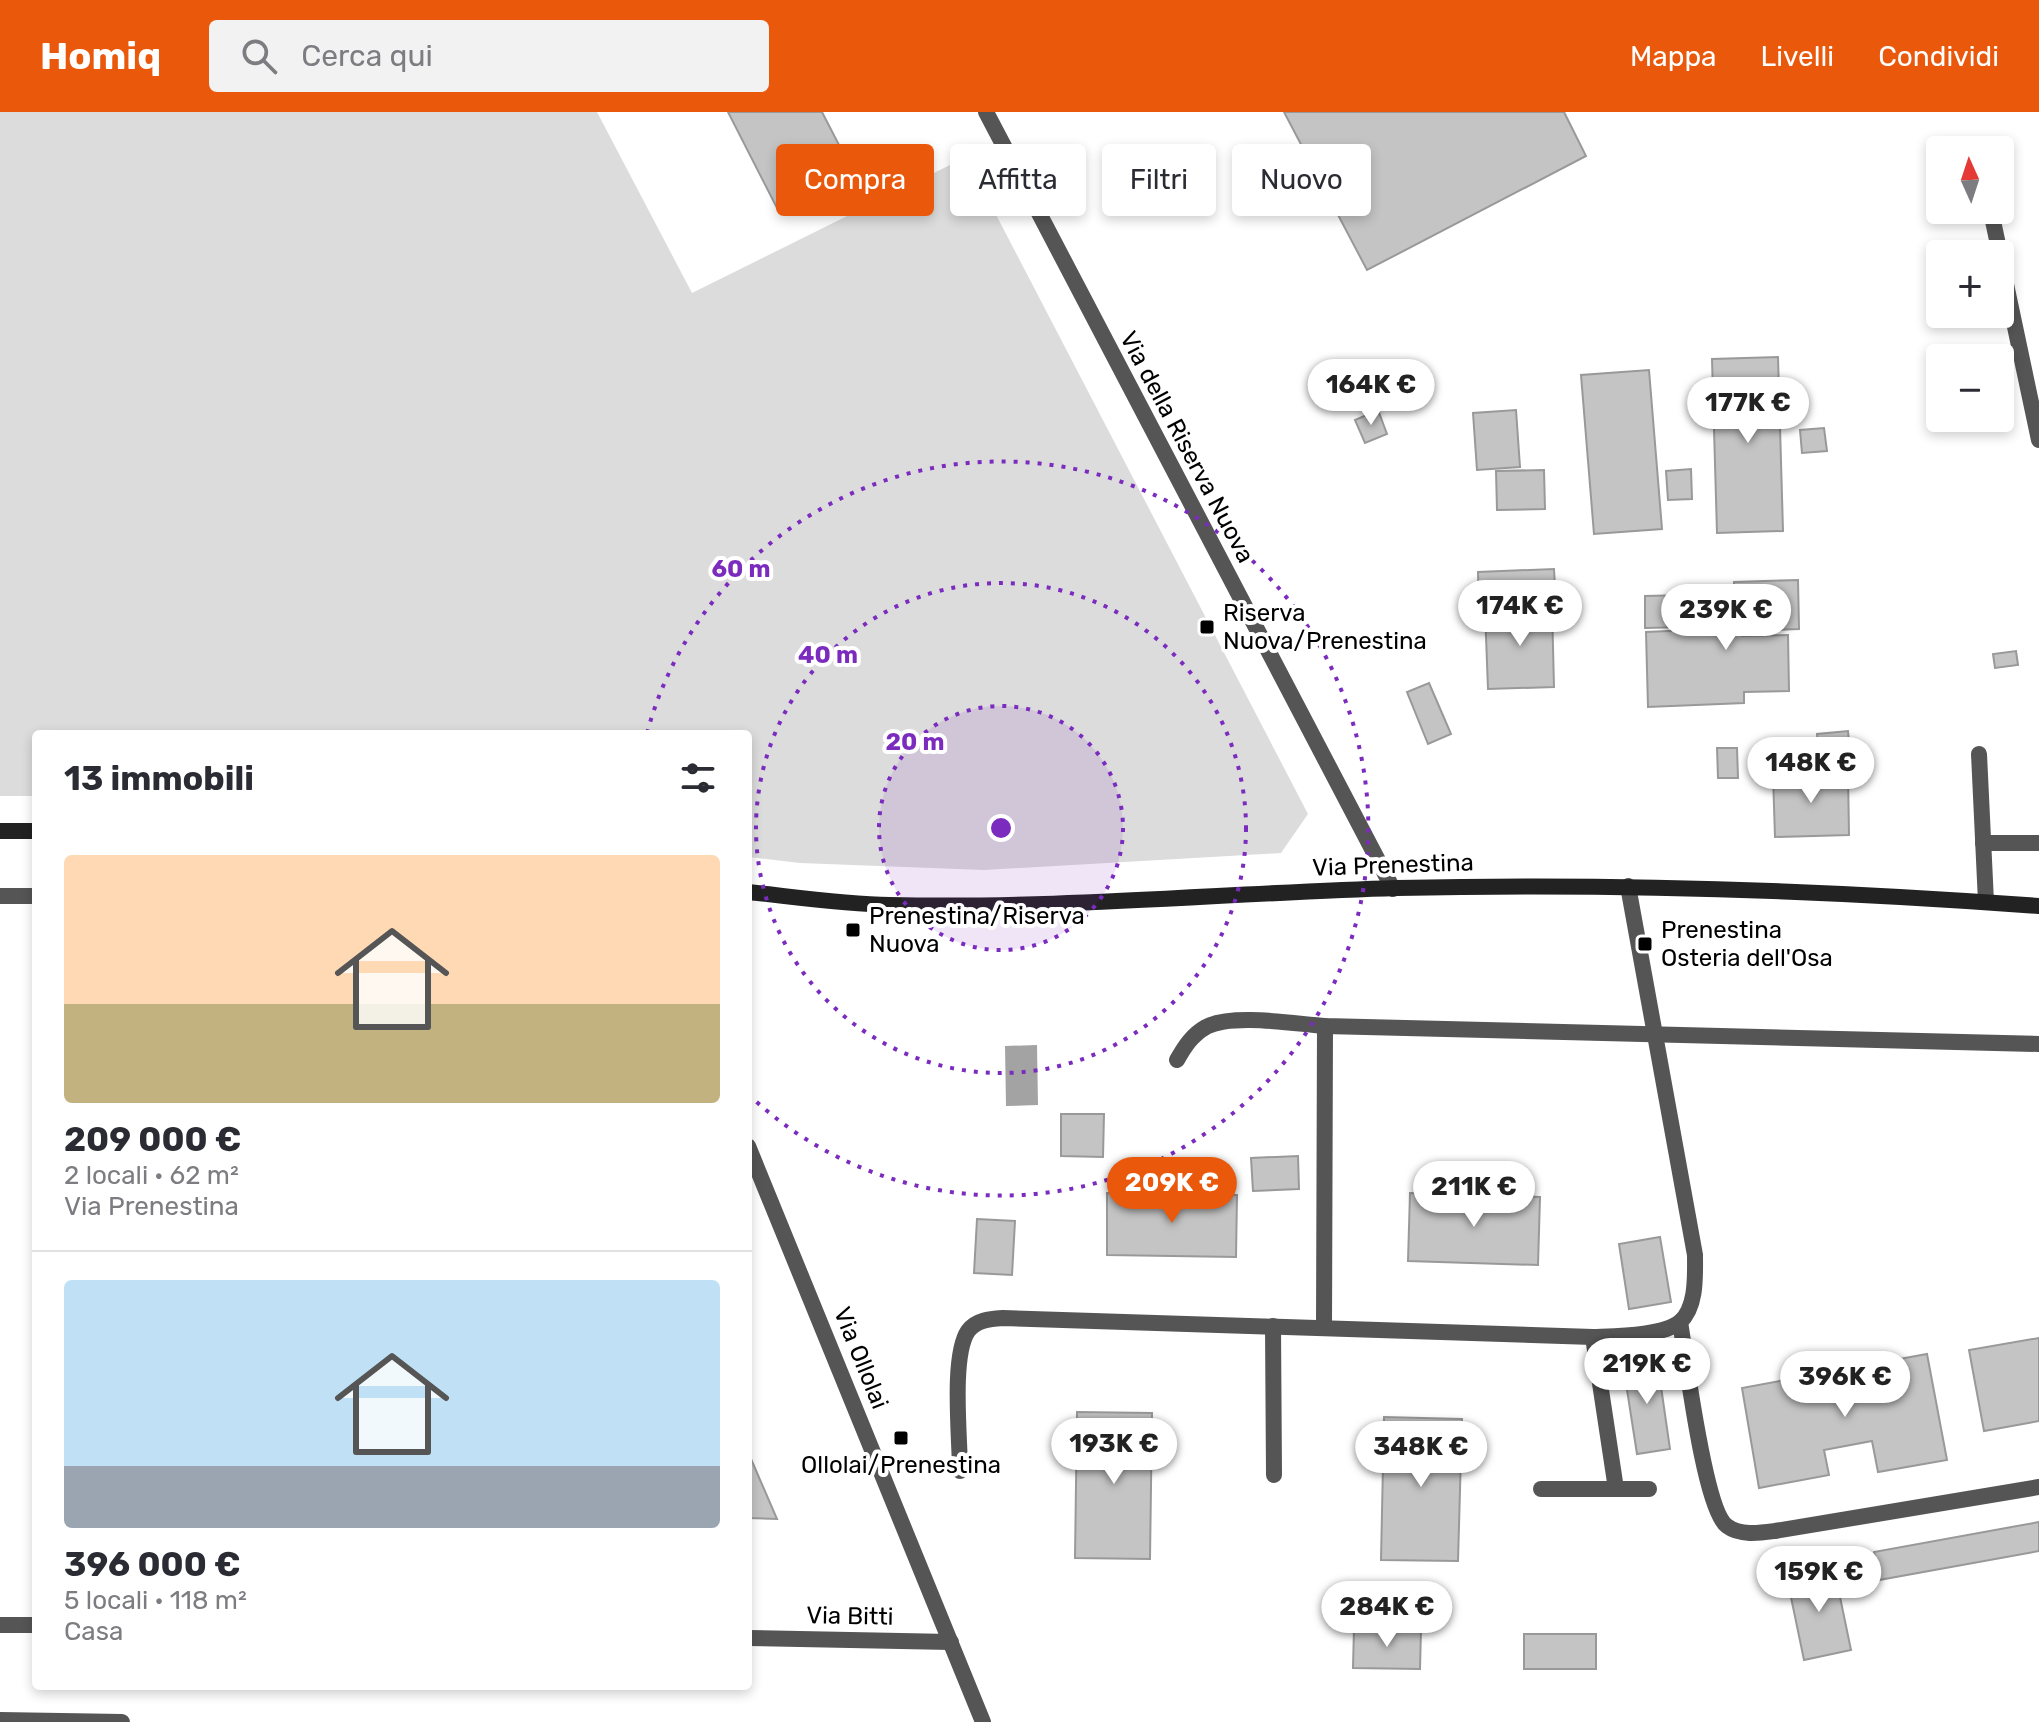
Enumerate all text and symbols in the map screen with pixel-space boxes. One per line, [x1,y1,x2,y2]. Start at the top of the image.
search box [209,20,769,92]
text: Homiq [40,33,161,79]
icon: search [237,34,281,78]
text: Cerca qui [301,38,433,74]
text: Mappa [1630,40,1717,73]
text: Livelli [1761,40,1834,73]
text: Condividi [1878,40,1999,73]
north arrow [1926,136,2014,224]
map controls [1926,136,2014,432]
chip: Compra [776,144,934,216]
chip: Affitta [950,144,1086,216]
chip: Filtri [1102,144,1216,216]
chip: Nuovo [1232,144,1371,216]
button: + [1926,240,2014,328]
street label: Via della Riserva Nuova [1114,327,1260,567]
button: − [1926,344,2014,432]
pin: 164K € [1306,359,1436,427]
text: 164K € [1326,369,1416,400]
pin: 177K € [1683,377,1813,445]
text: 177K € [1705,387,1791,418]
text: 60 m [711,555,771,583]
pin: 174K € [1455,580,1585,648]
pin: 239K € [1661,584,1791,652]
text: 174K € [1476,590,1564,621]
text: 239K € [1679,594,1773,625]
place label: Riserva Nuova/Prenestina [1223,599,1427,655]
marker: Riserva Nuova/Prenestina [1198,618,1216,636]
text: 40 m [798,641,858,669]
text: 20 m [885,728,945,756]
pin: 148K € [1746,737,1876,805]
text: 148K € [1765,747,1857,778]
icon: filters [676,756,720,800]
text: 13 immobili [64,758,254,799]
centre of rings [987,814,1015,842]
street label: Via Prenestina [1312,848,1474,882]
place label: Prenestina/Riserva Nuova [869,902,1085,958]
icon: home [320,907,464,1051]
place label: Prenestina Osteria dell'Osa [1661,916,1833,972]
marker: Prenestina/Riserva Nuova [844,921,862,939]
marker: Prenestina Osteria dell'Osa [1636,935,1654,953]
text: 209 000 € [64,1119,242,1160]
pin: 209K € [1107,1157,1237,1225]
text: 2 locali · 62 m² [64,1160,239,1191]
pin: 211K € [1409,1161,1539,1229]
text: 209K € [1125,1167,1219,1198]
text: 211K € [1431,1171,1517,1202]
text: Via Prenestina [64,1191,239,1222]
street label: Via Ollolai [828,1303,894,1413]
icon: home [320,1332,464,1476]
pin: 219K € [1582,1338,1712,1406]
text: 219K € [1602,1348,1692,1379]
pin: 396K € [1780,1351,1910,1419]
text: 396K € [1798,1361,1892,1392]
pin: 193K € [1049,1418,1179,1486]
pin: 348K € [1356,1421,1486,1489]
text: 193K € [1069,1428,1159,1459]
marker: Ollolai/Prenestina [892,1429,910,1447]
text: 348K € [1373,1431,1469,1462]
place label: Ollolai/Prenestina [801,1451,1001,1479]
text: 396 000 € [64,1544,241,1585]
pin: 159K € [1754,1546,1884,1614]
text: 159K € [1774,1556,1864,1587]
pin: 284K € [1322,1581,1452,1649]
text: 5 locali · 118 m² [64,1585,247,1616]
text: 284K € [1339,1591,1435,1622]
street label: Via Bitti [806,1601,894,1631]
text: Casa [64,1616,123,1647]

